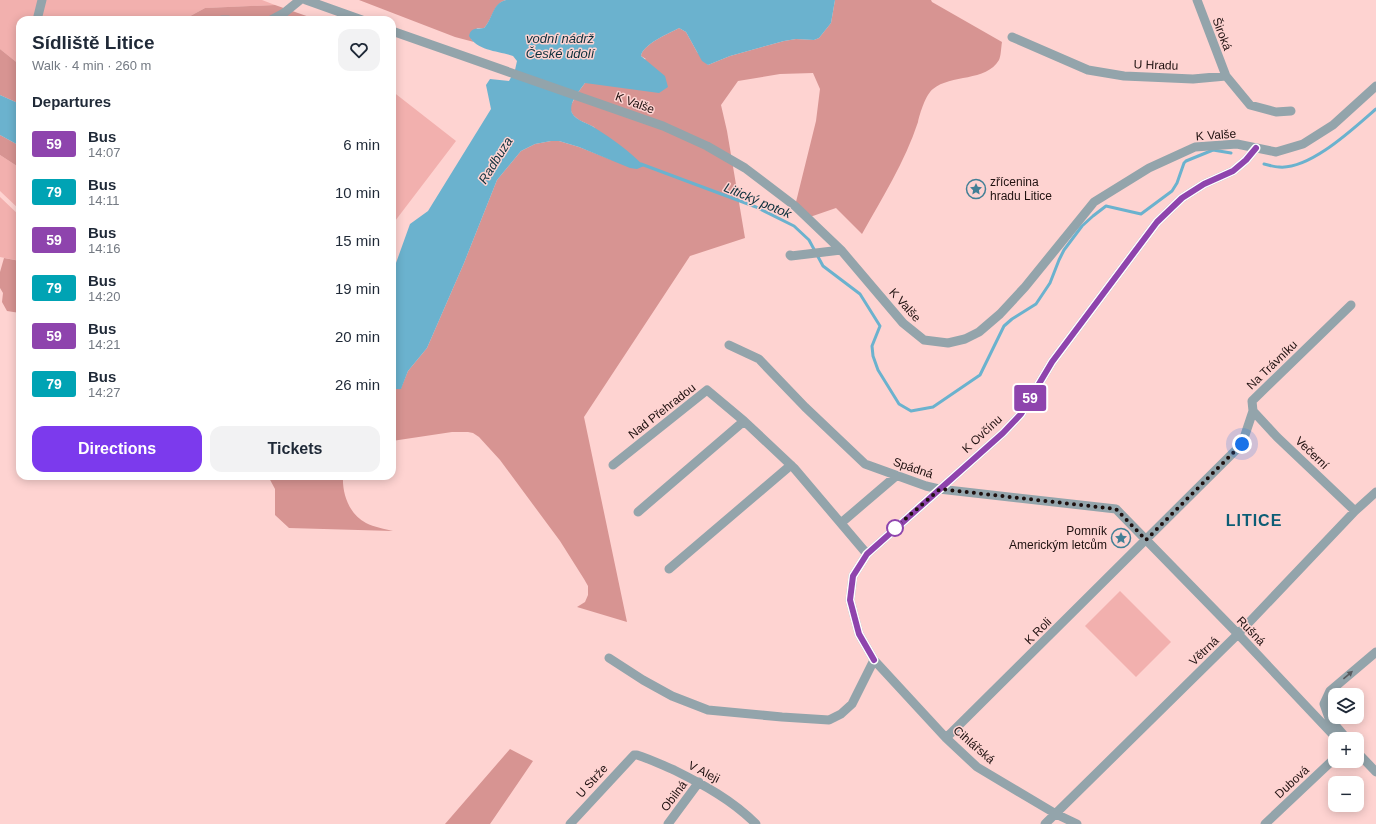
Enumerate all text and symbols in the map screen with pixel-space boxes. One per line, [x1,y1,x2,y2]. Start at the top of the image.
street label: Široká [1209,15,1236,53]
button: heart [338,29,380,71]
water label: vodní nádrž České údolí [526,31,596,61]
text: Sídliště Litice [32,32,154,53]
street label: U Hradu [1133,57,1179,73]
text: Walk · 4 min · 260 m [32,58,151,73]
street label: K Valše [614,90,657,117]
text: Departures [32,93,111,110]
street label: K Valše [1195,127,1237,143]
text: Bus [88,128,116,145]
water label: Radbuza [475,134,516,186]
text: 59 [46,136,62,152]
text: 6 min [343,136,380,153]
text: 14:07 [88,145,121,160]
place label: zřícenina hradu Litice [990,175,1052,203]
text: Bus [88,176,116,193]
place icon: zřícenina hradu Litice [965,178,987,200]
water label: Litický potok [722,180,795,222]
text: 79 [46,184,62,200]
text: 10 min [335,184,380,201]
text: 14:11 [88,193,120,208]
text: Bus [88,224,116,241]
text: 59 [46,232,62,248]
text: 15 min [335,232,380,249]
text: 14:16 [88,241,121,256]
text: Bus [88,272,116,289]
text: 79 [46,280,62,296]
text: 19 min [335,280,380,297]
street label: K Valše [886,285,924,325]
text: 14:20 [88,289,121,304]
text: Bus [88,320,116,337]
text: 59 [46,328,62,344]
text: 20 min [335,328,380,345]
text: 14:21 [88,337,121,352]
street label: Na Trávníku [1244,337,1300,393]
text: Bus [88,368,116,385]
text: 79 [46,376,62,392]
text: 26 min [335,376,380,393]
street label: Nad Přehradou [626,380,698,442]
text: 14:27 [88,385,121,400]
line badge: 59 [1012,385,1048,411]
text: 59 [1022,390,1038,406]
street label: K Ovčínu [959,412,1005,456]
button: Directions [32,426,202,472]
button: Tickets [210,426,380,472]
your location [1232,434,1252,454]
street label: Večerní [1292,434,1332,473]
street label: Spádná [891,455,935,481]
district label: LITICE [1226,512,1282,529]
unlabelled marker [886,519,904,537]
place label: Pomník Americkým letcům [1009,524,1108,552]
place icon: Pomník Americkým letcům [1110,527,1132,549]
street label: Rušná [1234,614,1268,649]
street label: K Roli [1022,615,1054,647]
street label: Větrná [1186,633,1222,668]
one-way arrow [1343,671,1354,680]
map controls [1328,688,1364,812]
button: layers [1328,688,1364,724]
street label: Cihlářská [951,723,998,767]
button: + [1328,732,1364,768]
street label: V Aleji [686,758,722,786]
street label: U Strže [573,761,611,801]
street label: Dubová [1272,763,1312,801]
button: − [1328,776,1364,812]
street label: Obilná [658,778,690,814]

